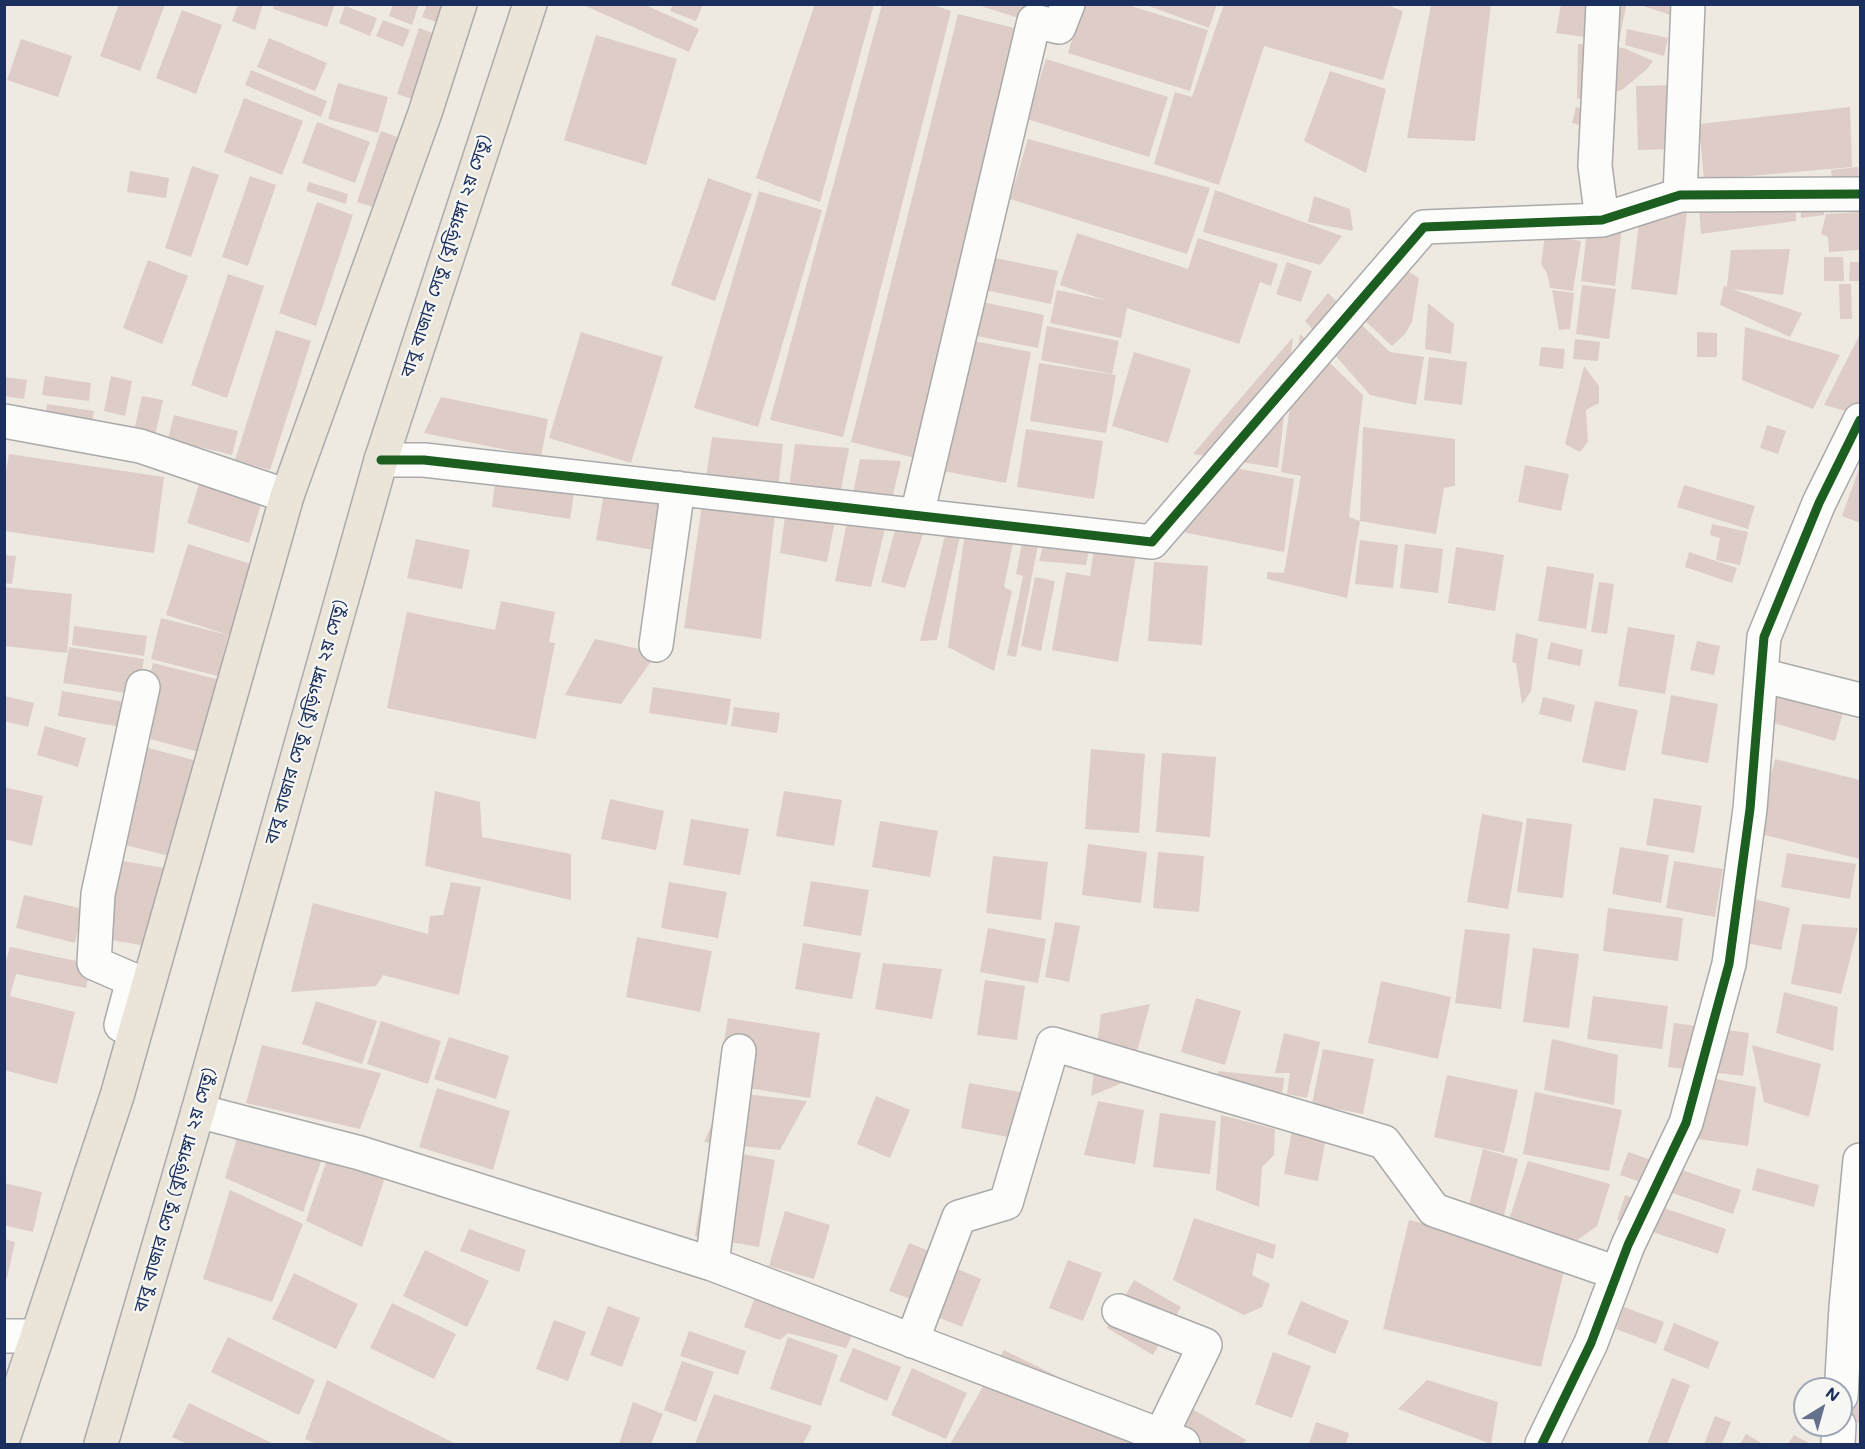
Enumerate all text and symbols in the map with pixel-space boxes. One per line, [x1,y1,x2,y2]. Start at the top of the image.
street label: বাবু বাজার সেতু (বুড়িগঙ্গা ২য় সেতু) [397,132,495,380]
street label: বাবু বাজার সেতু (বুড়িগঙ্গা ২য় সেতু) [261,597,351,847]
street label: বাবু বাজার সেতু (বুড়িগঙ্গা ২য় সেতু) [130,1065,220,1315]
north arrow [1793,1377,1853,1437]
text: N [1822,1382,1844,1406]

